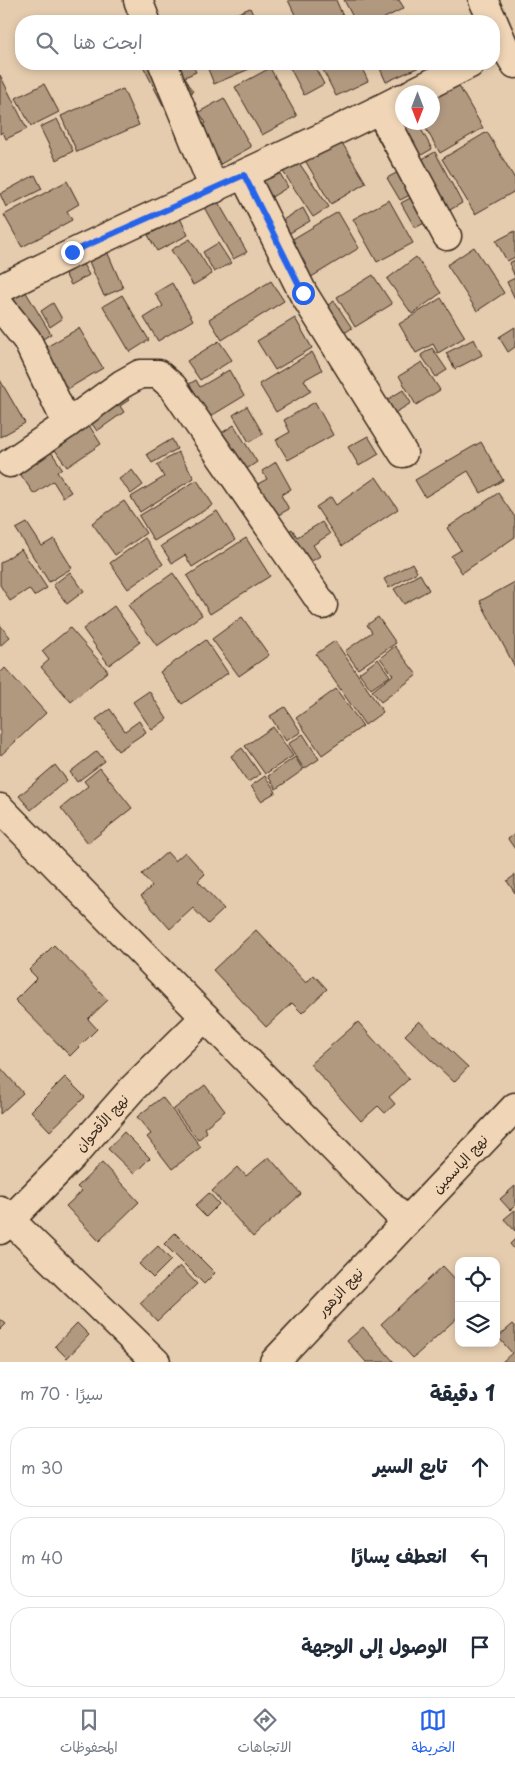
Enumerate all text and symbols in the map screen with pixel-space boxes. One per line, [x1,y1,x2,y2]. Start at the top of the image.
search box [15,15,500,70]
text: ابحث هنا [73,27,143,55]
icon: search [33,29,61,57]
north arrow [395,85,440,130]
route end [61,241,84,264]
route start [292,282,315,305]
street label: نهج الأقحوان [70,1089,133,1156]
street label: نهج الياسمين [427,1129,493,1198]
map controls [455,1257,500,1347]
button: locate [455,1257,500,1302]
street label: نهج الزهور [311,1263,368,1321]
button: layers [455,1302,500,1347]
text: 1 دقيقة [430,1376,495,1408]
text: سيرًا · 70 m [20,1381,103,1405]
text: تابع السير [373,1451,447,1479]
icon: ahead [466,1453,494,1481]
text: 30 m [21,1455,63,1479]
text: انعطف يسارًا [351,1541,447,1569]
icon: left [466,1543,494,1571]
text: 40 m [21,1545,63,1569]
text: الوصول إلى الوجهة [301,1631,447,1659]
icon: arrive [466,1633,494,1661]
tab: المحفوظات [60,1706,118,1760]
tab: الاتجاهات [237,1706,292,1760]
tab: الخريطة [411,1706,455,1760]

